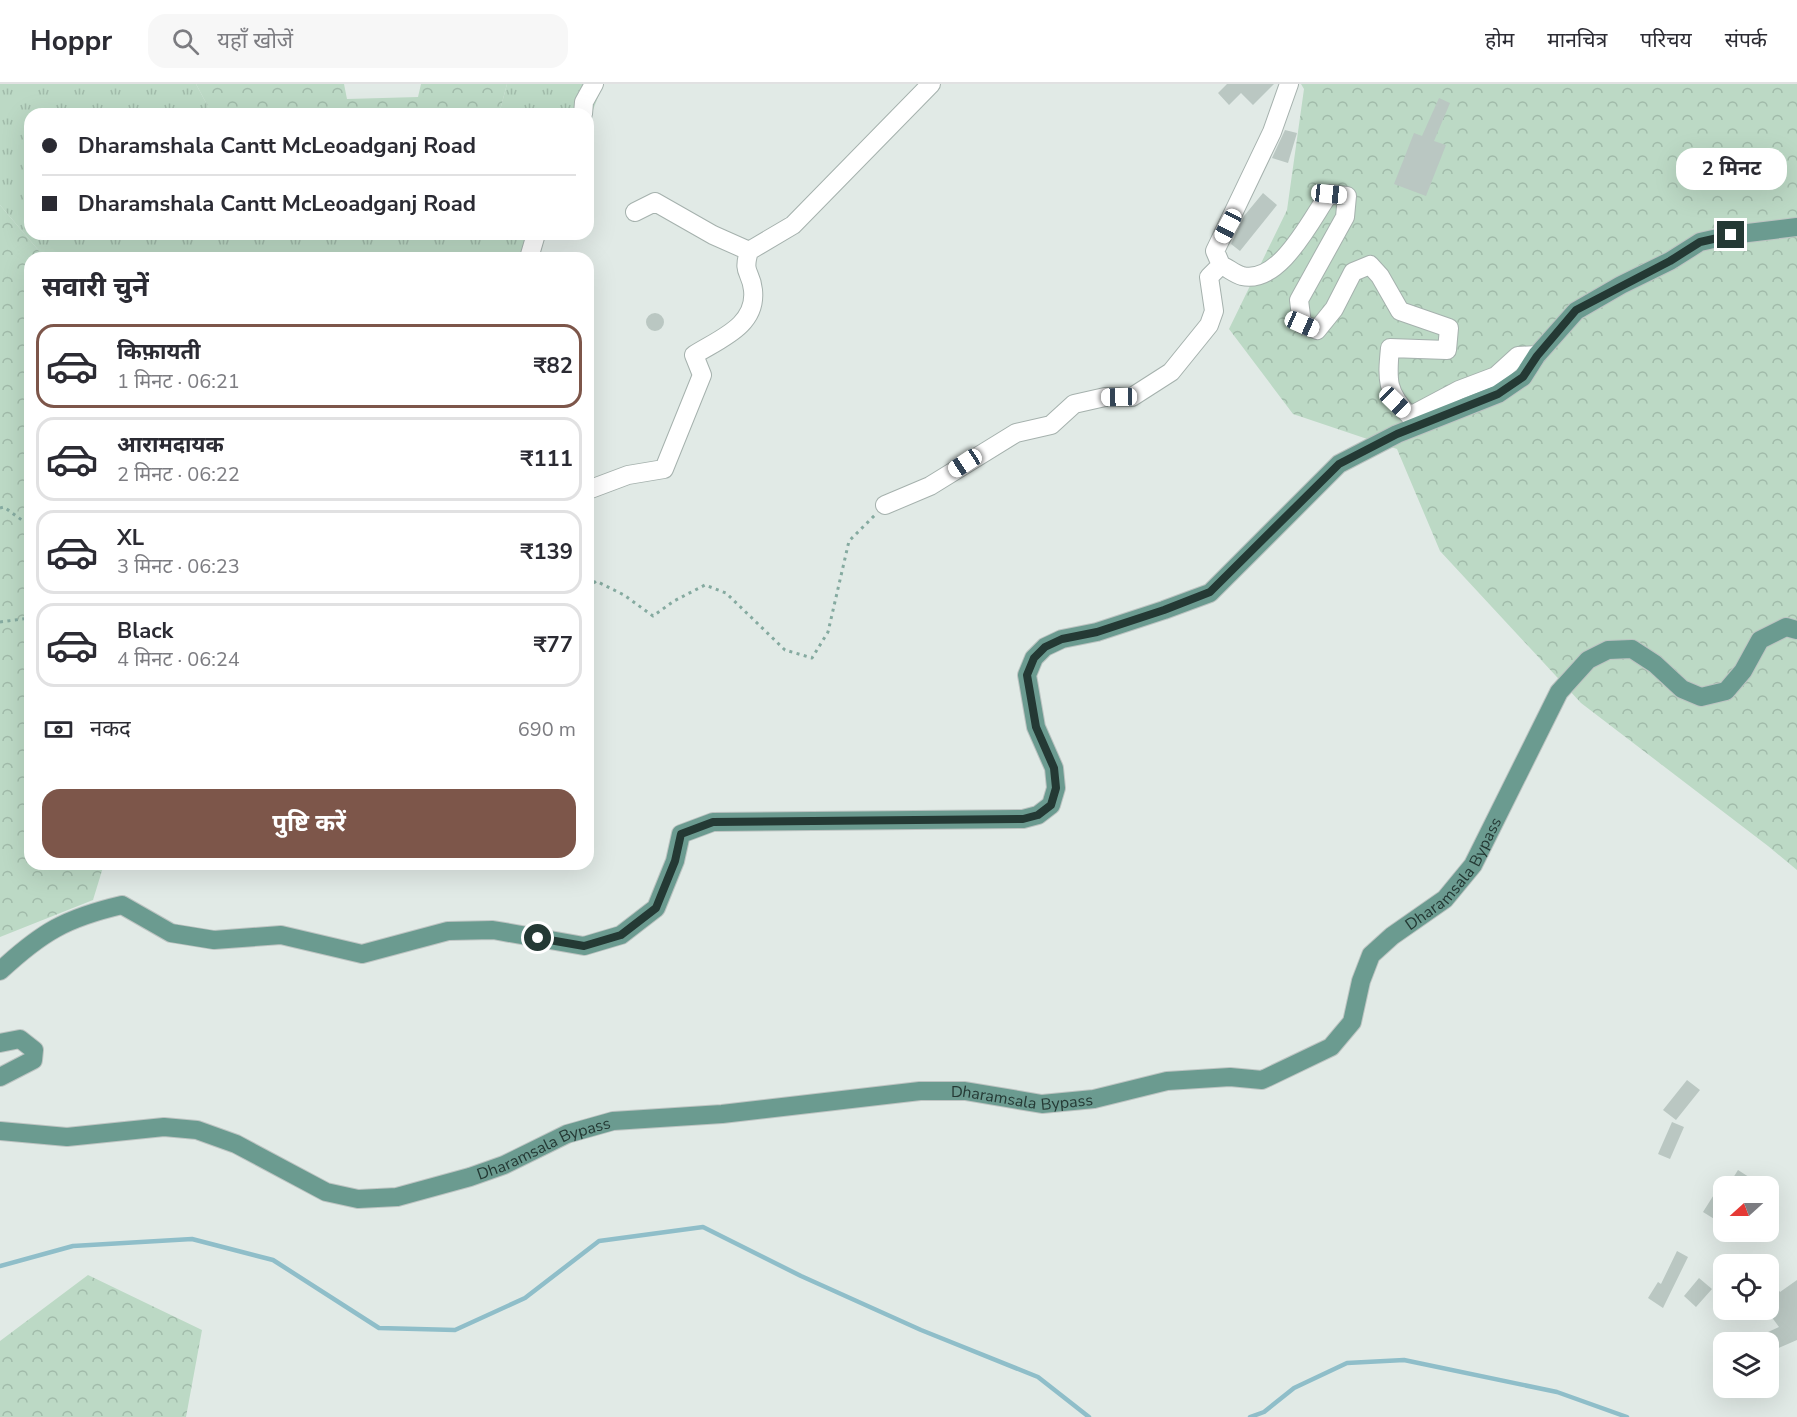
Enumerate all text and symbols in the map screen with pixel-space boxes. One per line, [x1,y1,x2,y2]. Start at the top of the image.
search box [148,14,568,68]
text: Hoppr [30,22,112,60]
icon: search [169,25,202,58]
text: यहाँ खोजें [217,26,293,56]
text: होम [1485,26,1514,54]
text: मानचित्र [1547,26,1607,54]
text: परिचय [1640,26,1692,54]
text: संपर्क [1725,26,1767,54]
text: Dharamshala Cantt McLeoadganj Road [78,131,476,161]
callout: 2 मिनट [1676,148,1786,190]
text: 2 मिनट [1702,155,1761,182]
car [1310,183,1348,205]
text: Dharamshala Cantt McLeoadganj Road [78,189,476,219]
car [1212,206,1244,246]
route end [1717,221,1744,248]
text: सवारी चुनें [42,269,149,306]
car [1282,308,1322,340]
text: किफ़ायती [117,337,201,367]
icon: car [45,339,99,393]
text: ₹82 [533,351,573,381]
text: 1 मिनट · 06:21 [117,368,240,395]
car [1376,383,1414,421]
car [1101,388,1137,406]
text: आरामदायक [117,430,224,460]
icon: car [45,432,99,486]
text: ₹111 [520,444,573,474]
car [945,446,985,480]
text: 2 मिनट · 06:22 [117,461,240,488]
text: XL [117,523,144,553]
icon: car [45,525,99,579]
text: ₹139 [520,537,573,567]
text: 3 मिनट · 06:23 [117,553,240,580]
text: Black [117,616,173,646]
icon: car [45,618,99,672]
text: ₹77 [533,630,573,660]
text: 4 मिनट · 06:24 [117,646,240,673]
icon: cash [42,713,75,746]
text: नकद [90,714,131,744]
text: 690 m [518,716,576,743]
button: पुष्टि करें [42,789,576,858]
street label: Dharamsala Bypass [1401,814,1507,936]
route start [524,924,551,951]
street label: Dharamsala Bypass [951,1081,1094,1116]
street label: Dharamsala Bypass [474,1112,613,1186]
north arrow [1713,1176,1779,1242]
map controls [1713,1176,1779,1398]
button: locate [1713,1254,1779,1320]
button: layers [1713,1332,1779,1398]

